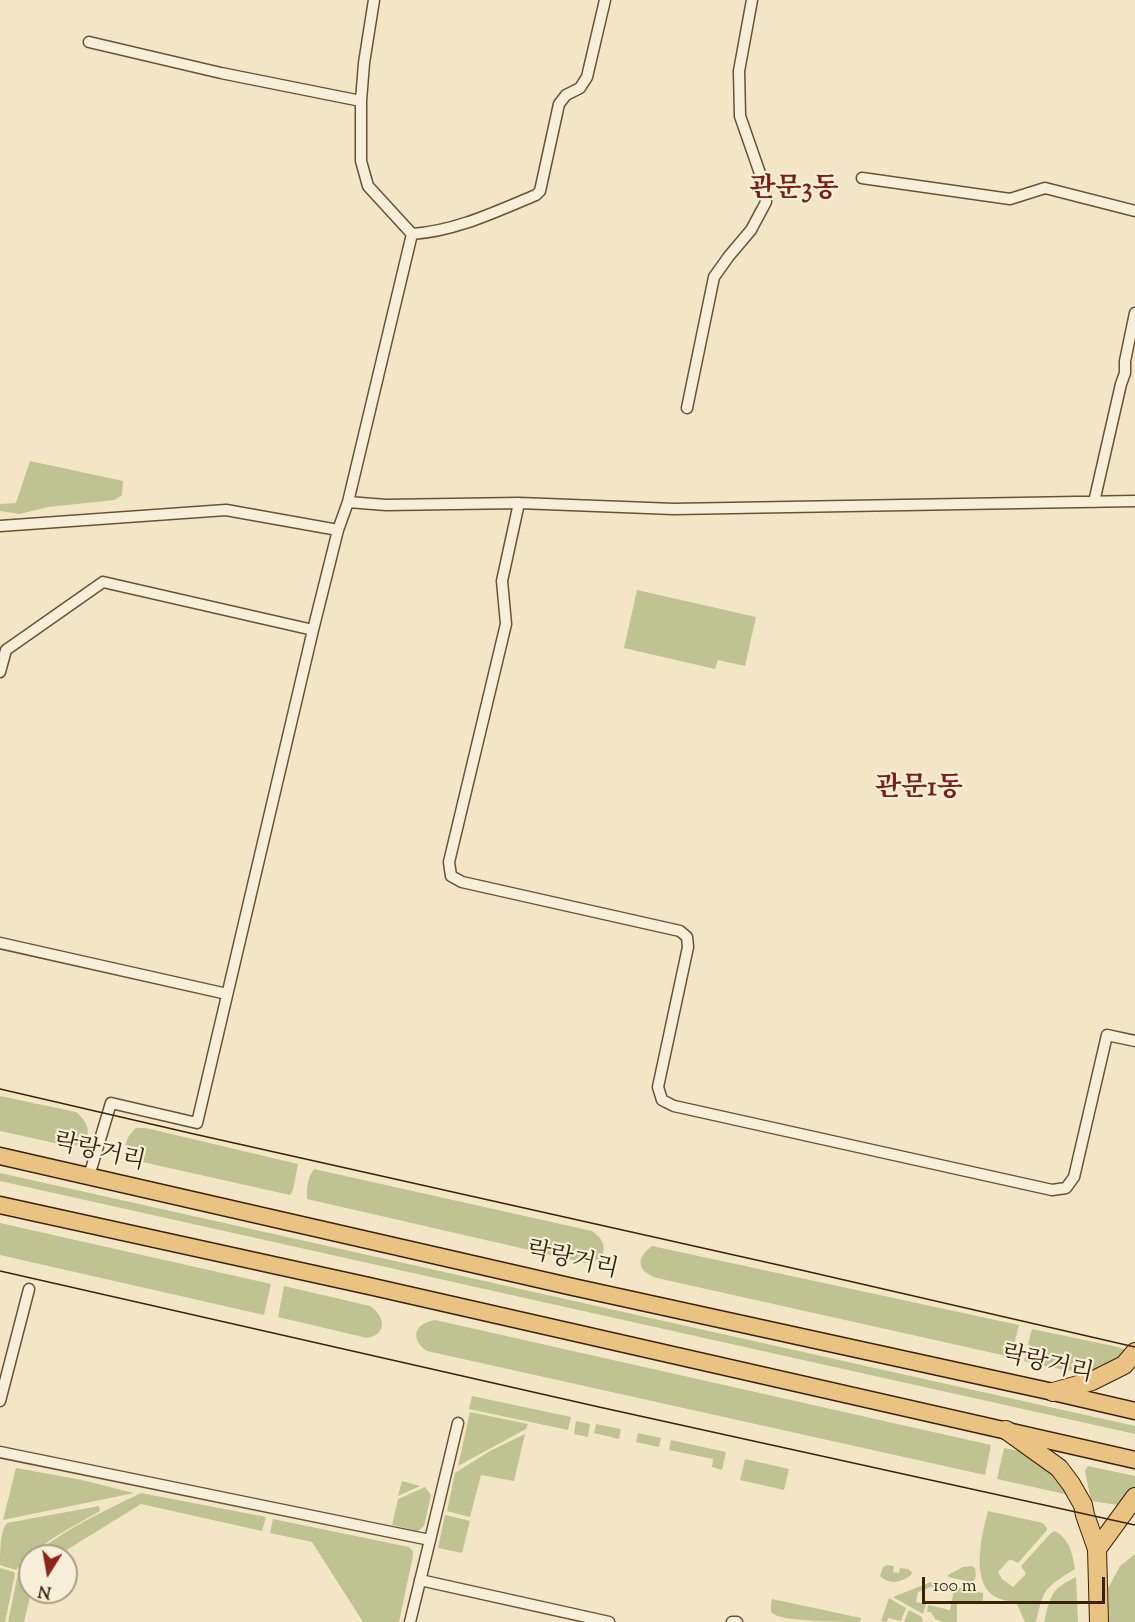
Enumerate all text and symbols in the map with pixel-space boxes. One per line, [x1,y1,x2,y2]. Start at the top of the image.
district label: 관문3동 [749,175,839,207]
district label: 관문1동 [875,774,963,806]
street label: 락랑거리 [51,1130,147,1178]
street label: 락랑거리 [524,1238,620,1286]
street label: 락랑거리 [999,1342,1095,1390]
north arrow [18,1544,78,1604]
scale bar [925,1565,1108,1603]
text: 100 m [933,1574,977,1600]
text: N [36,1578,53,1603]

